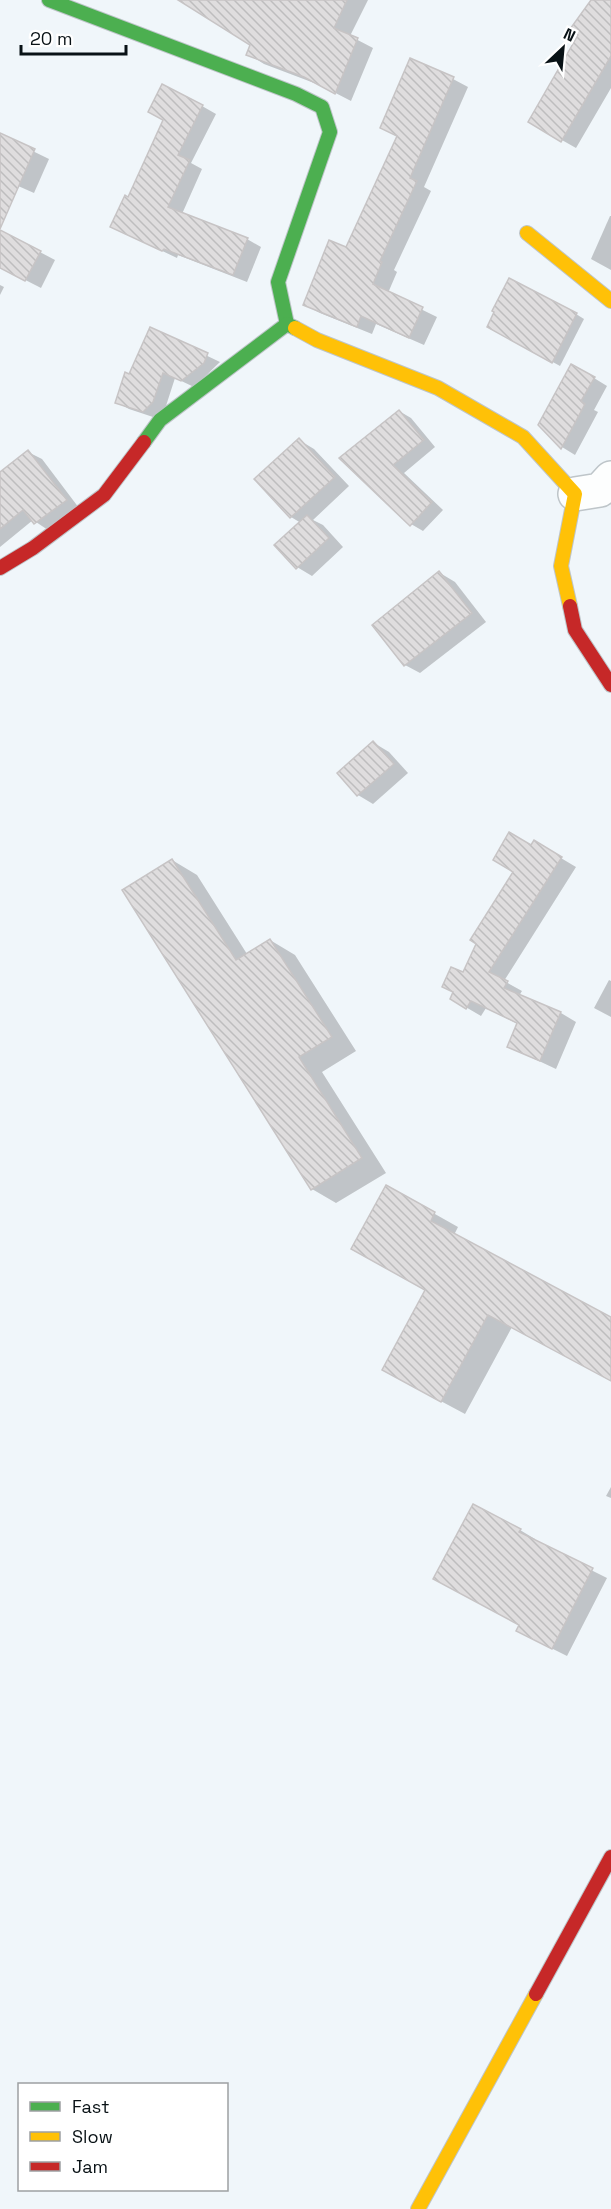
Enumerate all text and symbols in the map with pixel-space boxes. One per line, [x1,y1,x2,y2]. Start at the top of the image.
scale bar [21,18,126,56]
north arrow [533,18,593,78]
text: N [560,23,579,47]
text: 20 m [30,27,73,50]
legend [18,2083,228,2191]
text: Fast [72,2095,109,2118]
text: Slow [72,2125,113,2148]
text: Jam [72,2155,108,2178]

